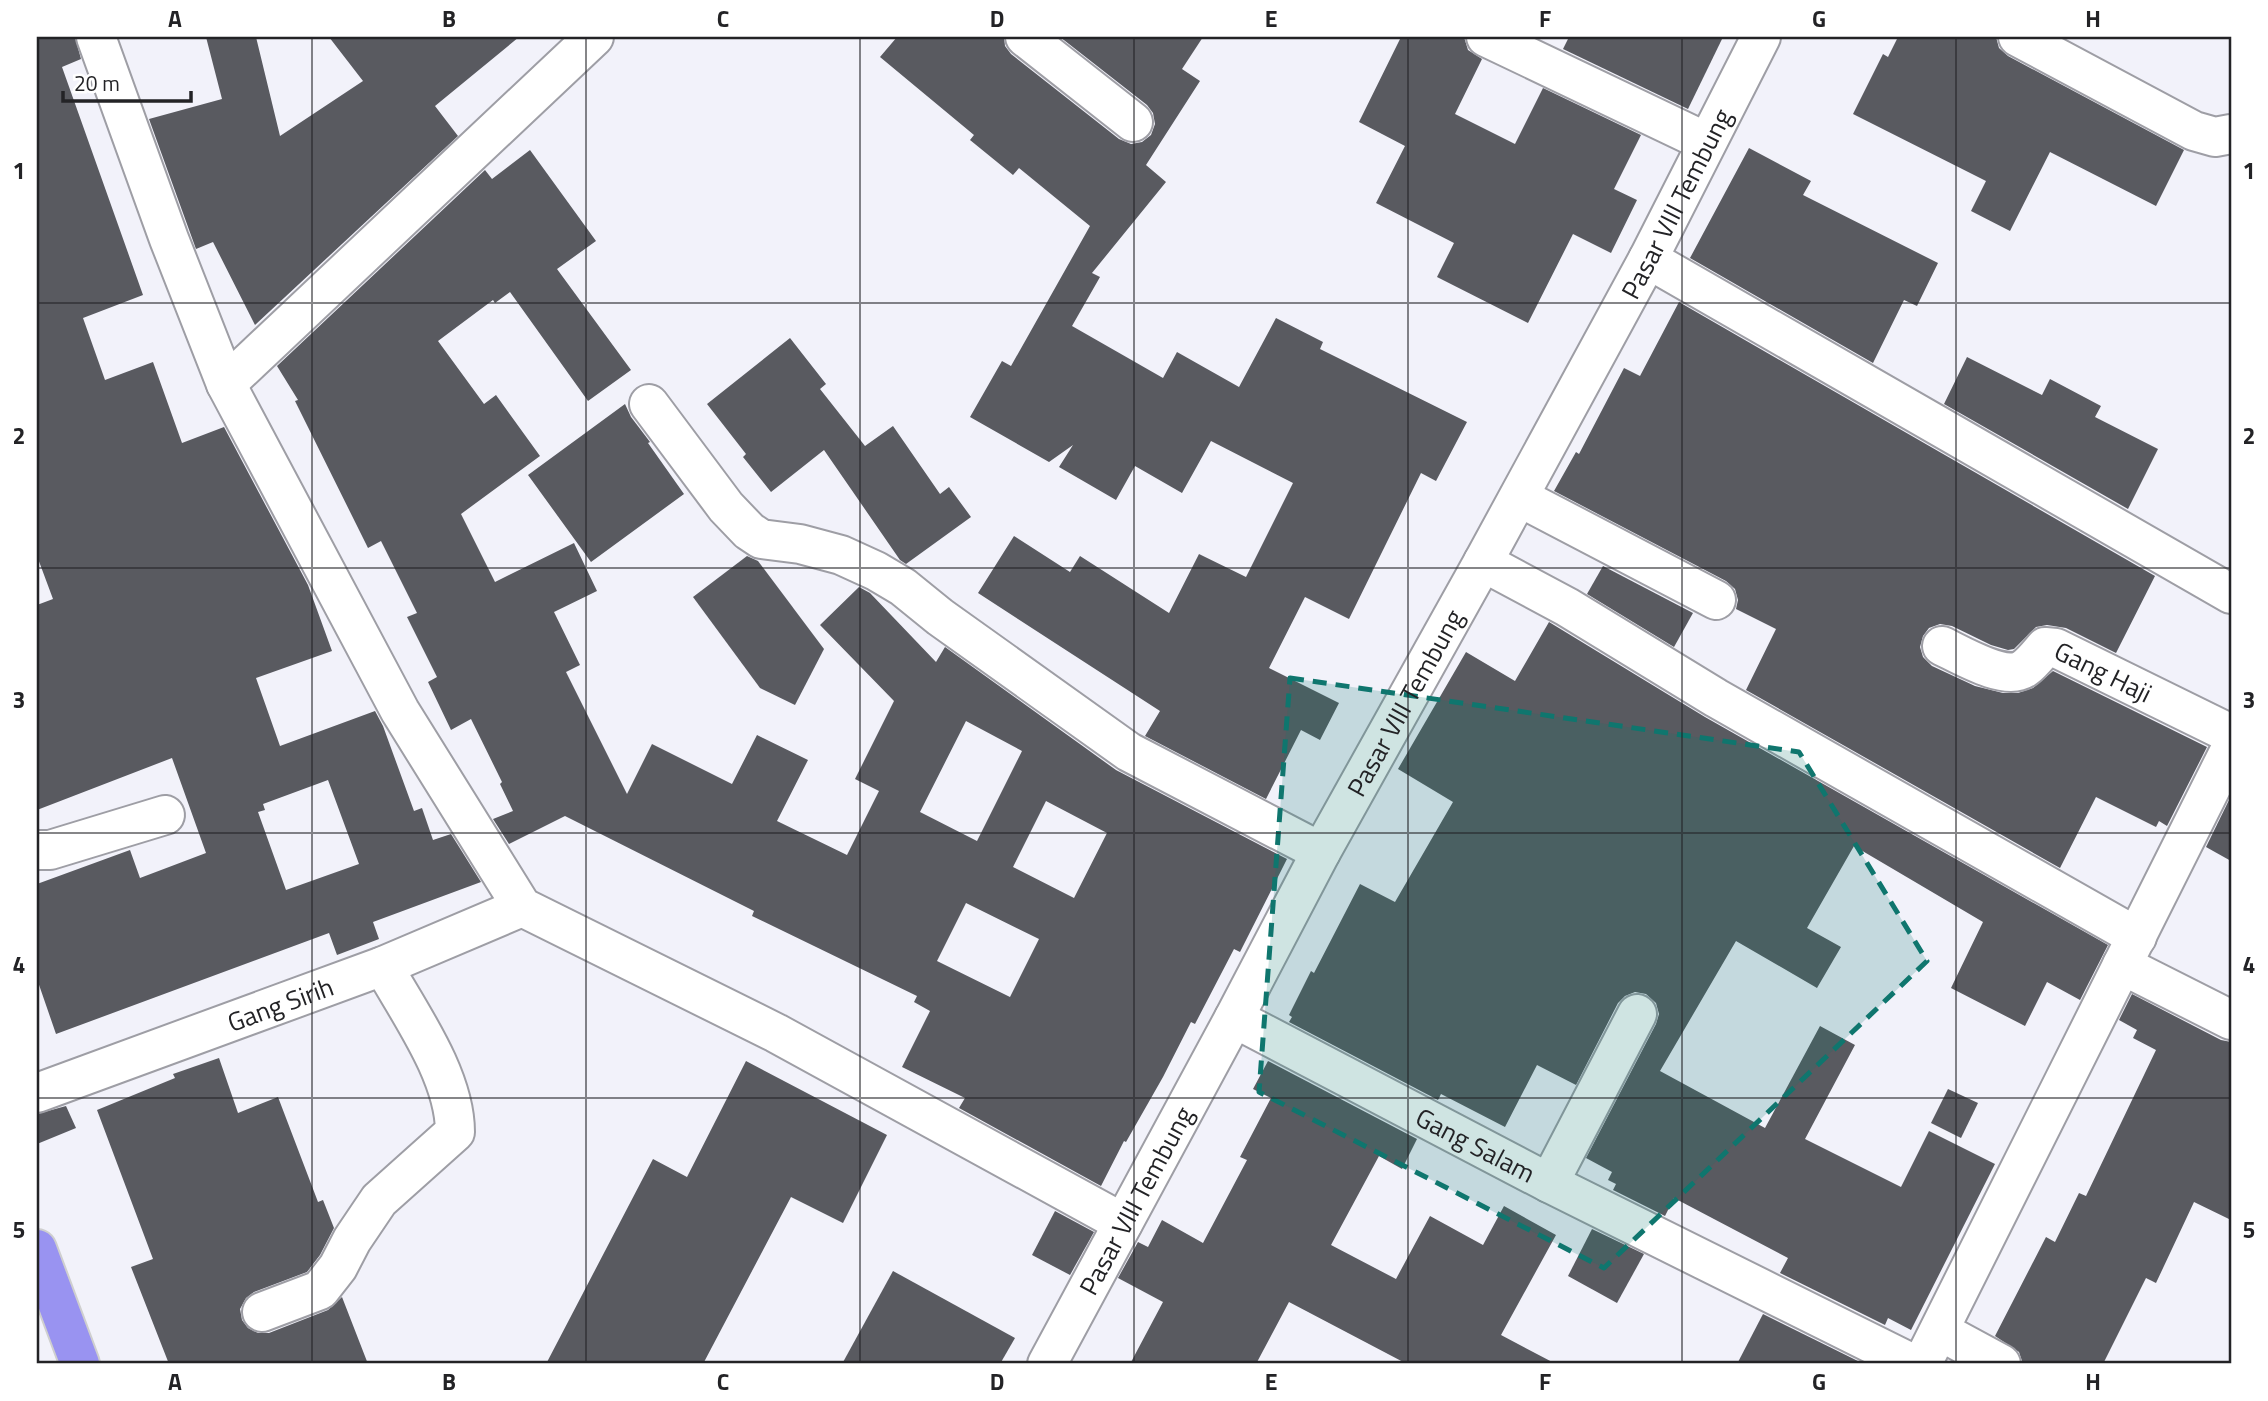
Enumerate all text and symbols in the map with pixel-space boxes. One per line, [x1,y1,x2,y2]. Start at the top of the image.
text: A [168,1,182,36]
text: B [442,1,456,36]
text: C [717,1,729,36]
text: D [990,1,1004,36]
text: E [1265,1,1277,36]
text: F [1539,1,1551,36]
text: G [1812,1,1826,36]
text: H [2085,1,2101,36]
scale bar [63,60,191,104]
text: 20 m [74,67,120,99]
street label: Pasar VIII Tembung [1611,102,1741,306]
text: 1 [13,153,25,188]
text: 1 [2243,153,2255,188]
text: 2 [13,418,25,453]
text: 2 [2243,418,2255,453]
street label: Pasar VIII Tembung [1336,602,1473,803]
street label: Gang Haji [2048,631,2159,712]
text: 3 [13,682,25,717]
text: 3 [2243,682,2255,717]
text: 4 [13,947,25,982]
text: 4 [2243,947,2255,982]
street label: Gang Sirih [222,966,339,1041]
street label: Gang Salam [1409,1097,1542,1192]
street label: Pasar VIII Tembung [1069,1099,1202,1302]
text: 5 [13,1212,25,1247]
text: 5 [2243,1212,2255,1247]
text: A [168,1364,182,1399]
text: B [442,1364,456,1399]
text: C [717,1364,729,1399]
text: D [990,1364,1004,1399]
text: E [1265,1364,1277,1399]
text: F [1539,1364,1551,1399]
text: G [1812,1364,1826,1399]
text: H [2085,1364,2101,1399]

